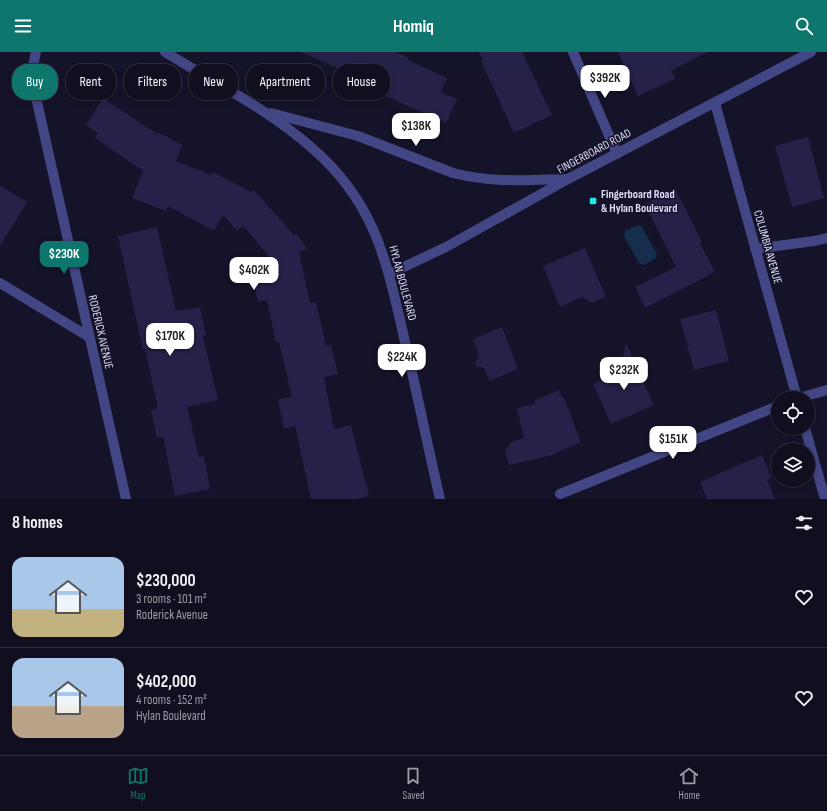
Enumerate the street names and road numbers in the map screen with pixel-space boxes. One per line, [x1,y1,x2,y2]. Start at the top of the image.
street label: FINGERBOARD ROAD [555,126,634,177]
street label: COLUMBIA AVENUE [750,209,785,286]
street label: HYLAN BOULEVARD [385,244,420,322]
street label: RODERICK AVENUE [85,294,116,371]

